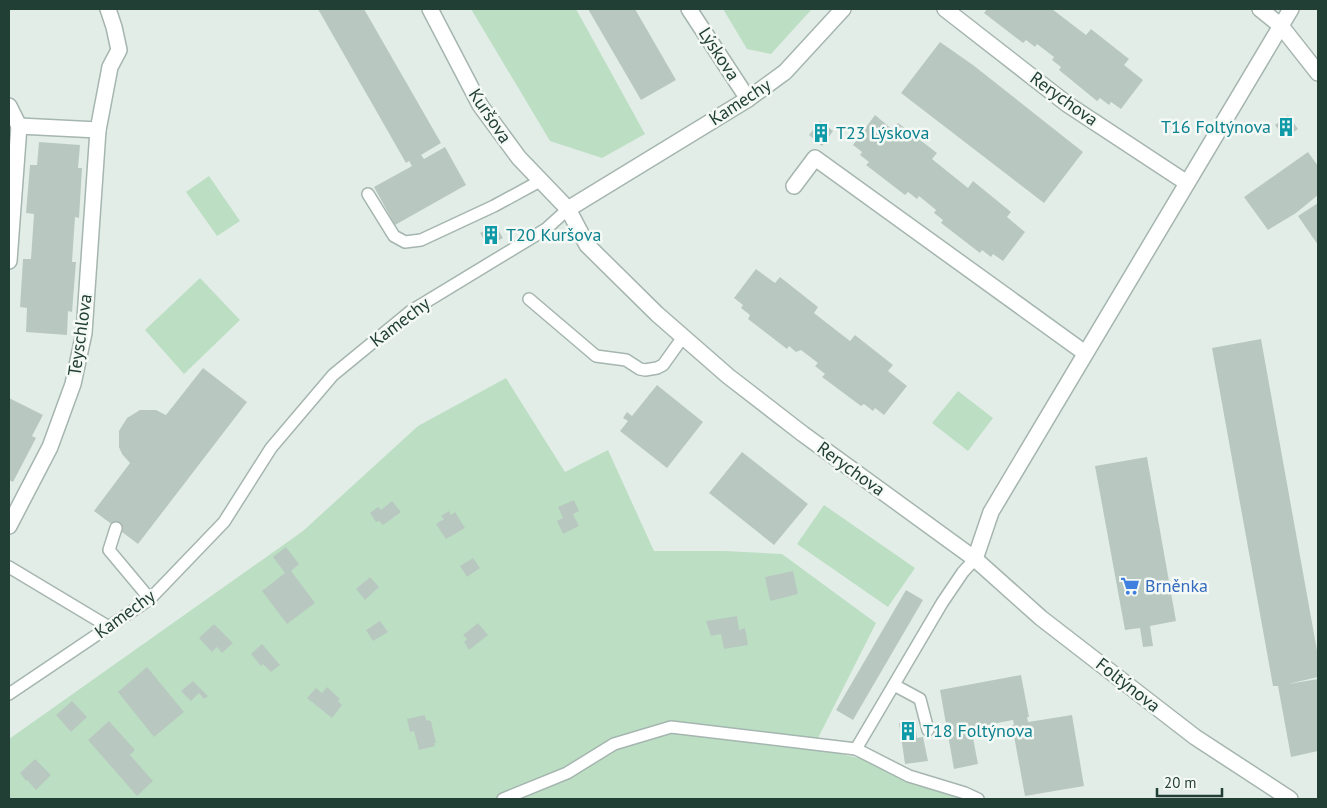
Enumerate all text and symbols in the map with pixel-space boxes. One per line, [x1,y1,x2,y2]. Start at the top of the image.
street label: Lýskova [694,23,745,85]
street label: Rerychova [1026,66,1103,131]
street label: Kamechy [704,73,776,130]
street label: Kuršova [464,84,517,147]
place label: T16 Foltýnova [1161,115,1271,138]
building icon: T16 Foltýnova [1275,116,1297,138]
place label: T23 Lýskova [836,121,929,144]
building icon: T23 Lýskova [810,122,832,144]
place label: T20 Kuršova [506,223,601,246]
building icon: T20 Kuršova [480,224,502,246]
street label: Kamechy [365,291,435,352]
street label: Teyschlova [62,292,97,377]
street label: Rerychova [813,436,890,501]
place label: Brněnka [1145,574,1208,597]
supermarket icon: Brněnka [1119,575,1141,597]
street label: Kamechy [90,584,160,643]
street label: Foltýnova [1091,652,1165,717]
place label: T18 Foltýnova [923,719,1033,742]
building icon: T18 Foltýnova [897,720,919,742]
scale bar [1157,766,1222,798]
text: 20 m [1164,773,1197,792]

